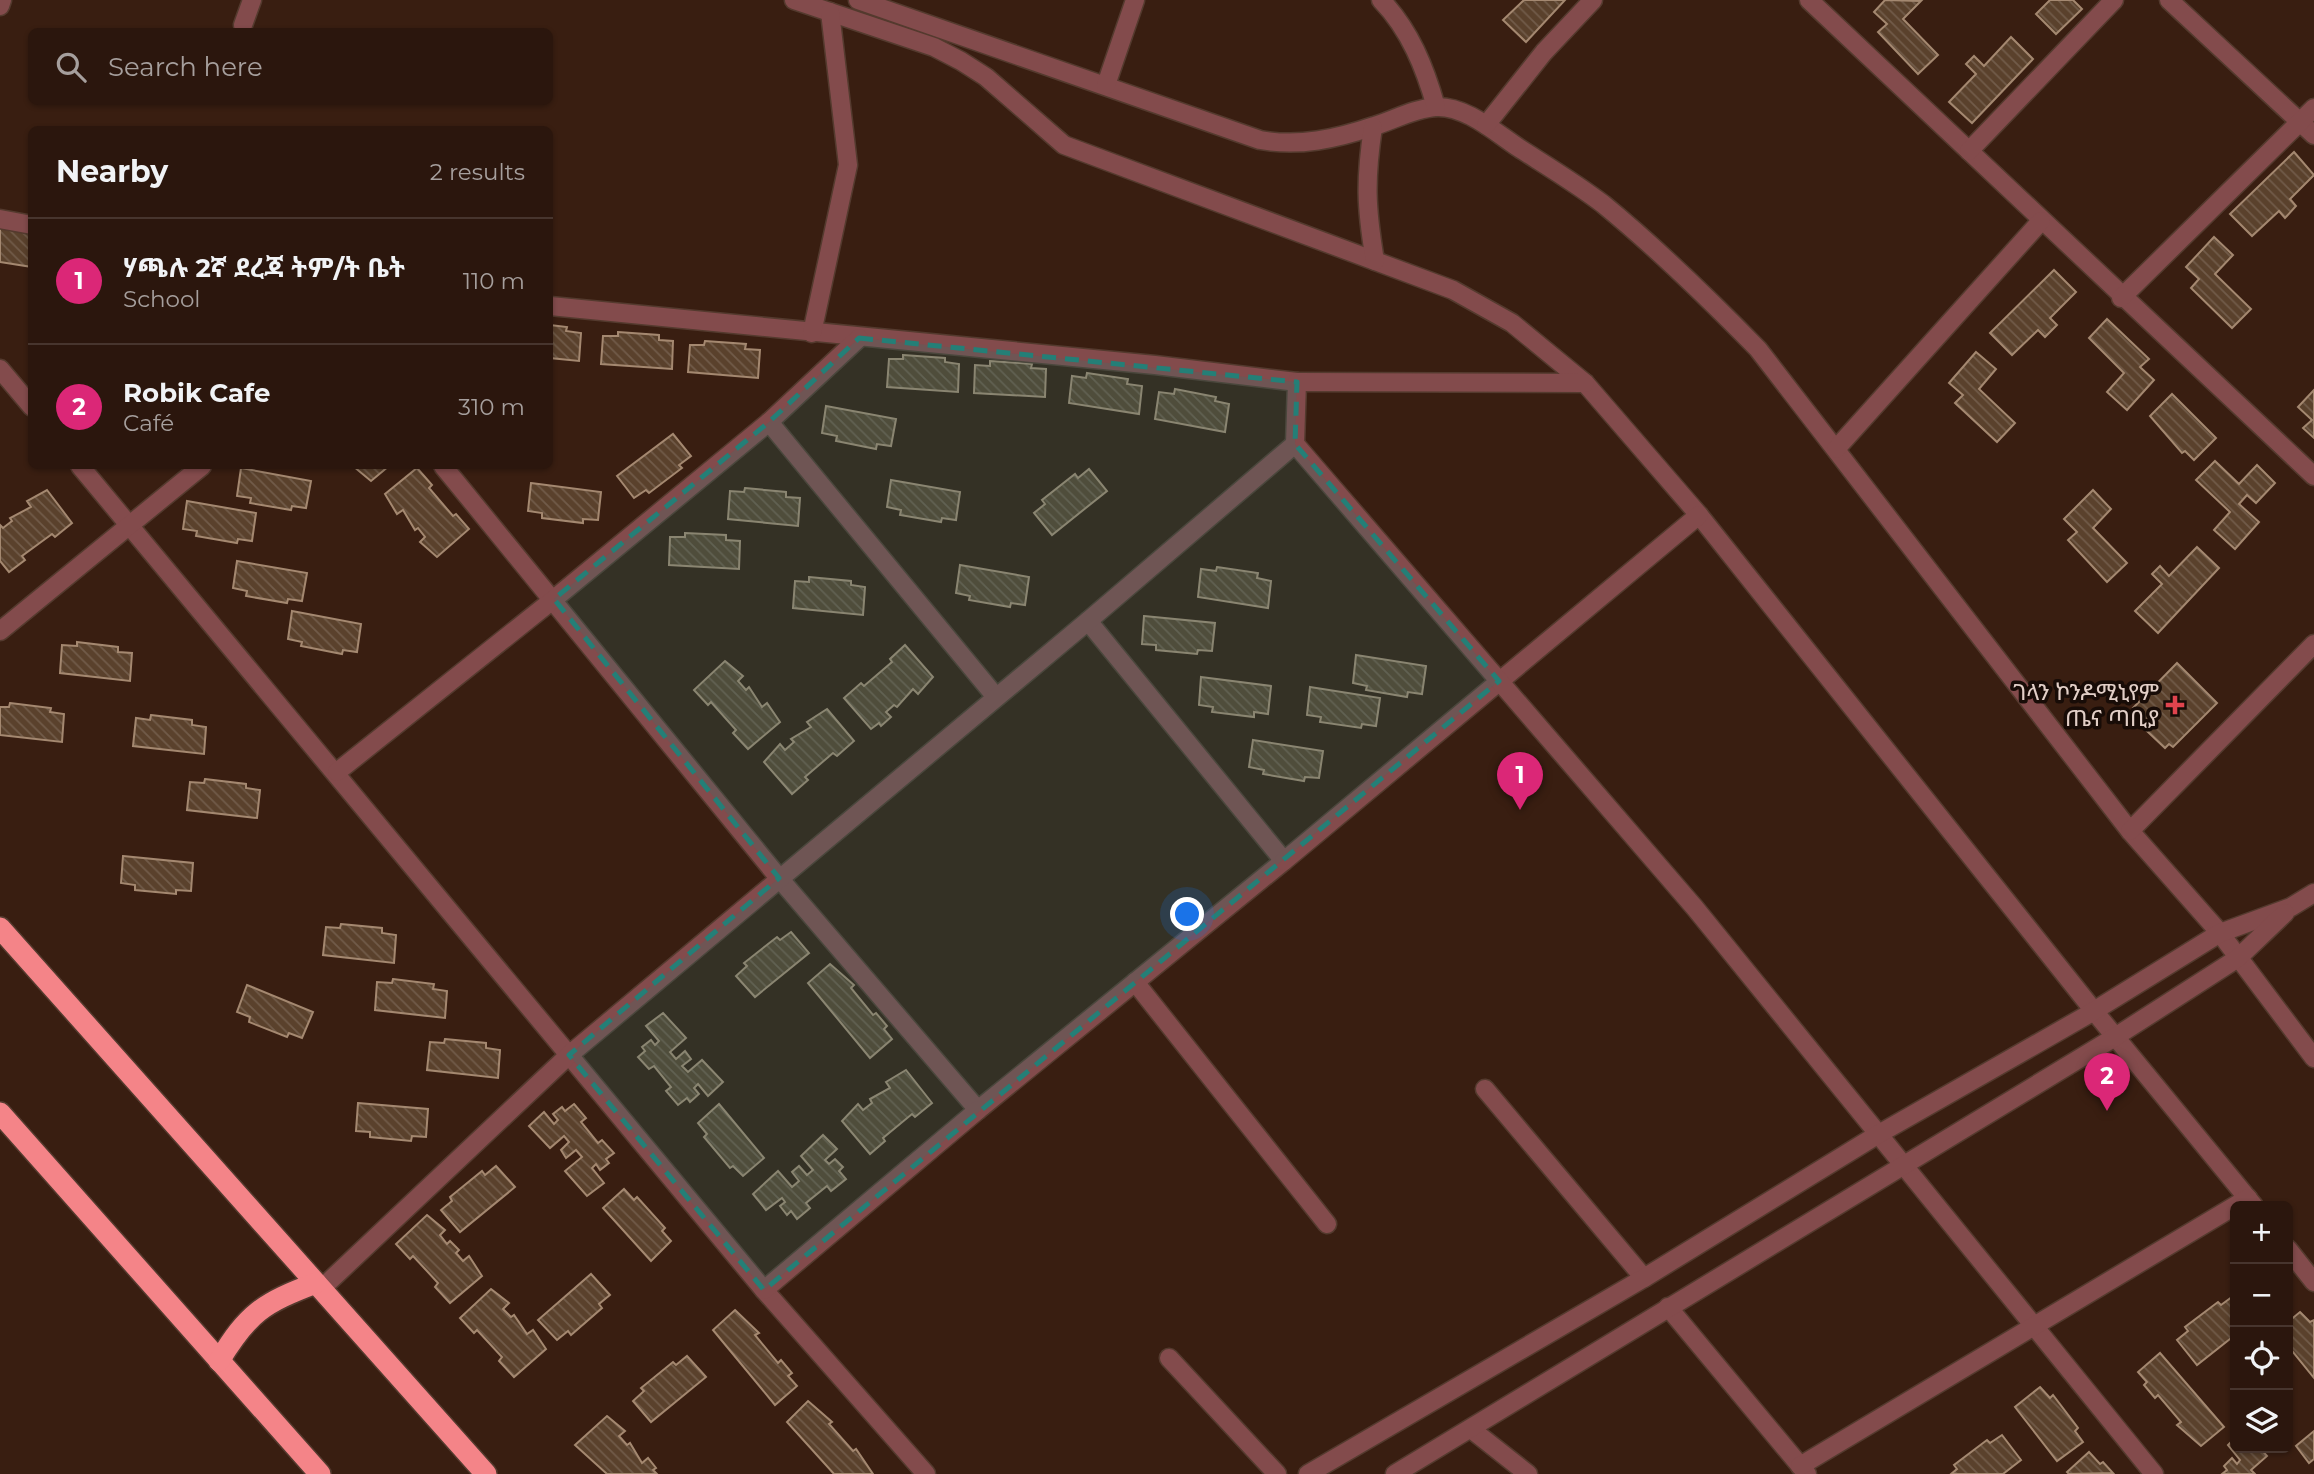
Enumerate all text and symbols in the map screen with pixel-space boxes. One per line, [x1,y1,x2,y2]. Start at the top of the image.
search box [28,28,553,105]
icon: search [52,48,90,86]
text: Search here [108,51,263,83]
text: Nearby [56,153,168,190]
text: 2 results [430,158,525,186]
text: ሃጫሉ 2ኛ ደረጃ ትም/ት ቤት [123,252,405,284]
text: 1 [74,267,84,295]
text: 110 m [463,267,525,295]
text: School [123,285,201,313]
text: Robik Cafe [123,377,270,409]
text: 2 [72,393,86,421]
text: 310 m [458,393,525,421]
text: Café [123,409,174,437]
place label: ገላን ኮንዶሚኒየም ጤና ጣቢያ [2013,678,2159,732]
marker: ገላን ኮንዶሚኒየም ጤና ጣቢያ [2165,695,2185,715]
pin: 1 [1497,752,1543,810]
your location [1170,897,1204,931]
pin: 2 [2084,1053,2130,1111]
map controls [2230,1201,2293,1453]
button: + [2230,1201,2293,1264]
button: − [2230,1264,2293,1327]
button: locate [2230,1327,2293,1390]
button: layers [2230,1390,2293,1453]

